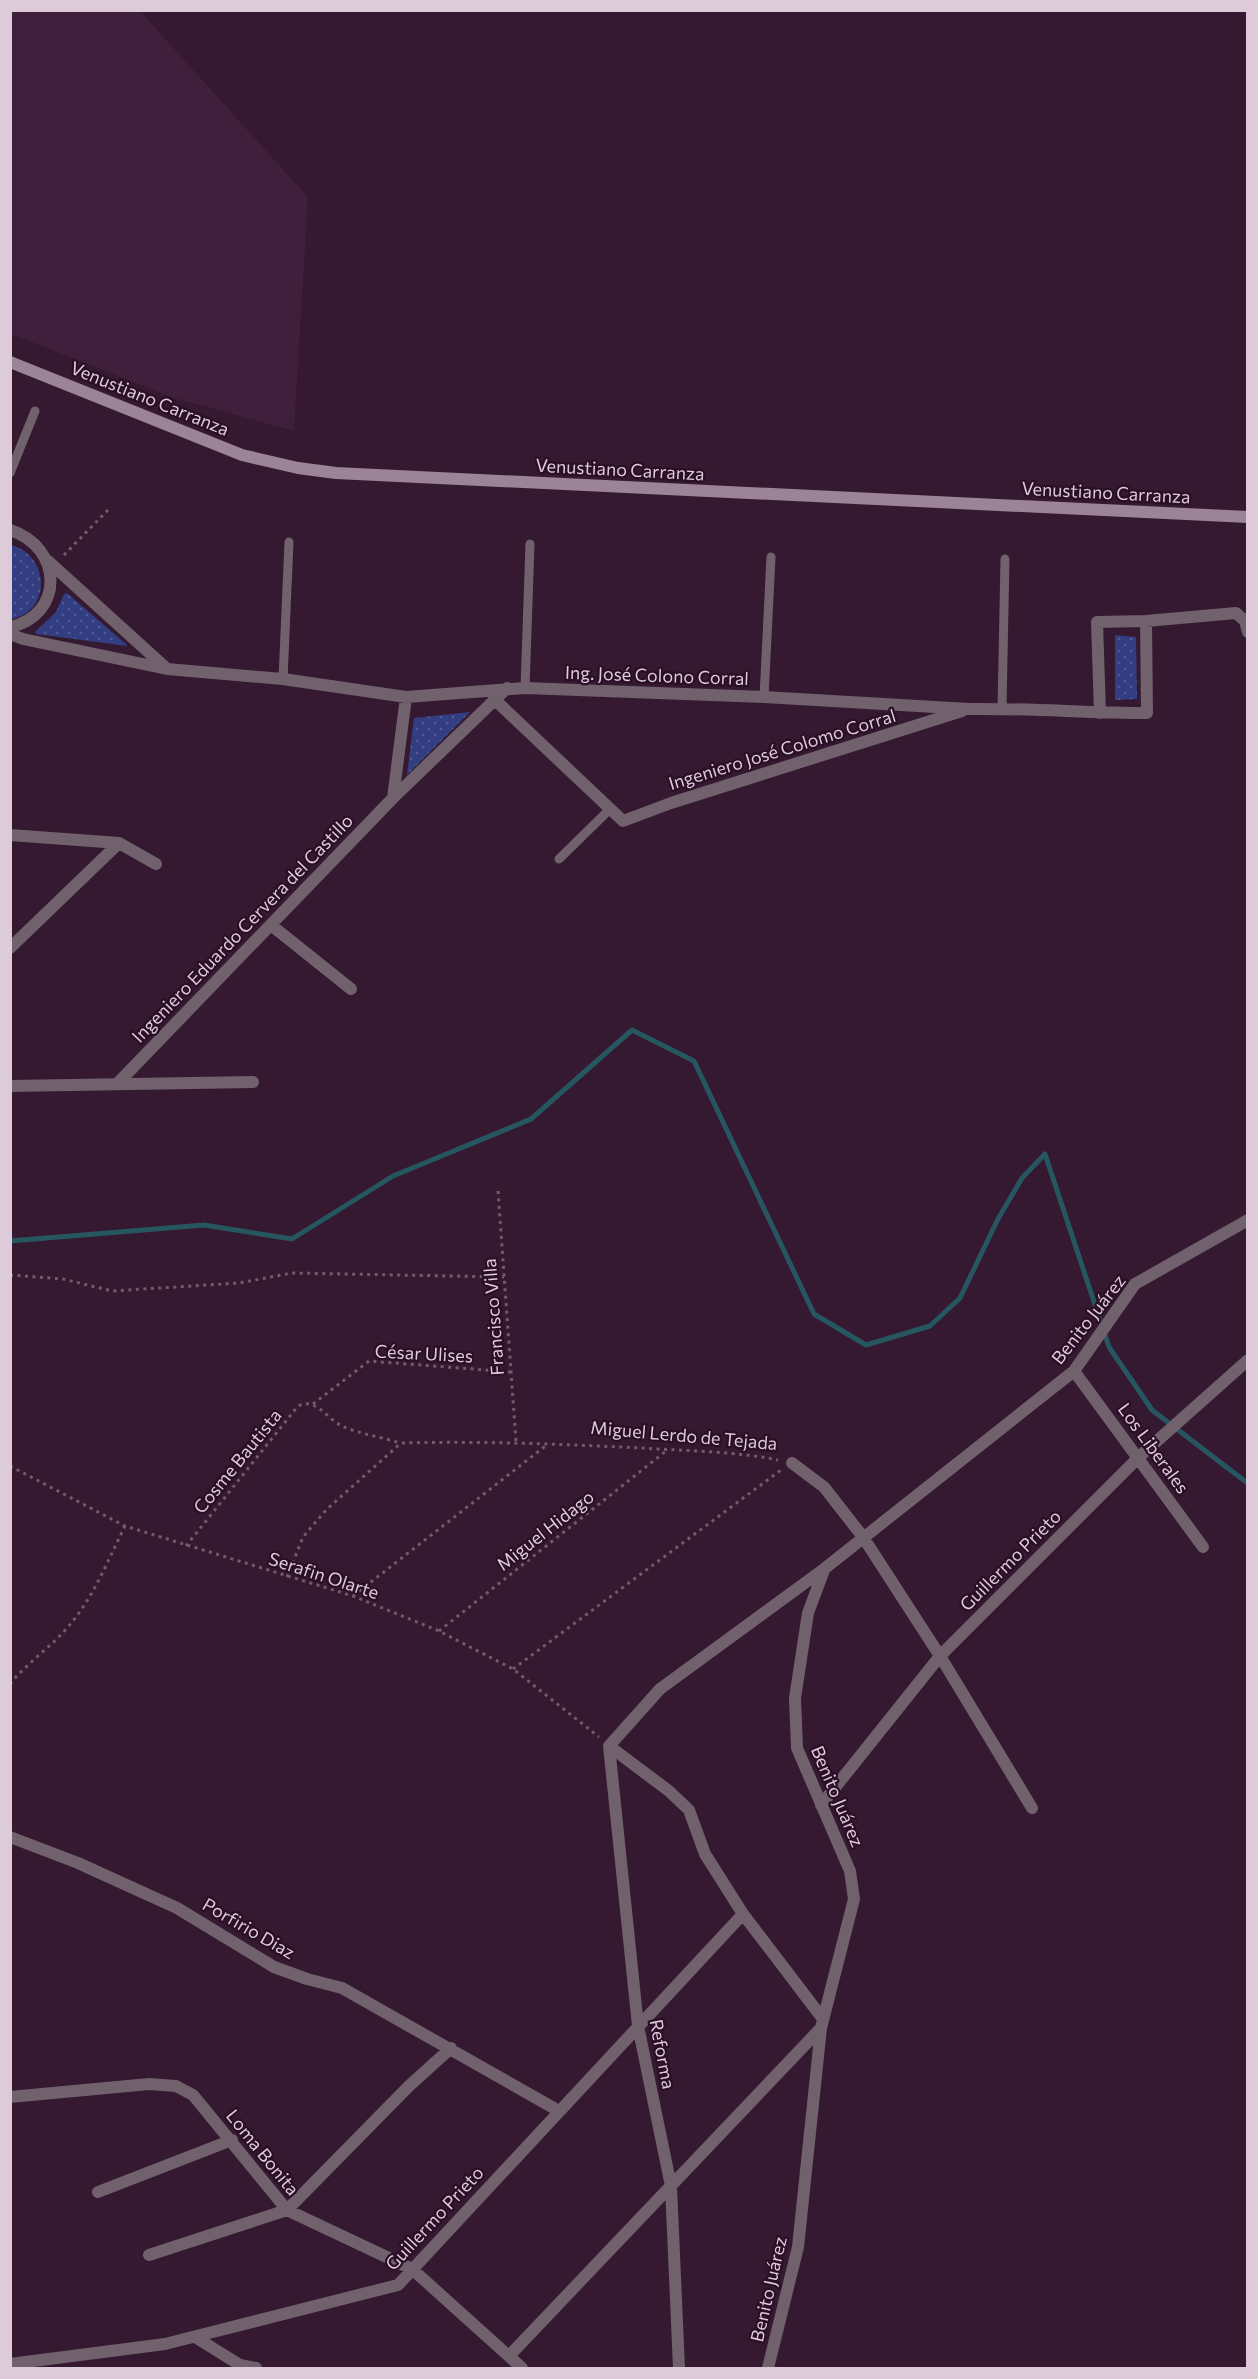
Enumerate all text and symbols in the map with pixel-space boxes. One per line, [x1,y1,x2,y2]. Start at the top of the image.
street label: Venustiano Carranza [67,356,233,440]
street label: Venustiano Carranza [535,454,705,484]
street label: Venustiano Carranza [1021,477,1191,507]
street label: Ing. José Colono Corral [565,661,749,689]
street label: Ingeniero José Colomo Corral [666,704,898,794]
street label: Ingeniero Eduardo Cervera del Castillo [127,809,357,1047]
street label: Francisco Villa [478,1258,508,1376]
street label: Benito Juárez [1046,1270,1130,1368]
street label: César Ulises [374,1339,474,1367]
street label: Los Liberales [1114,1399,1194,1497]
street label: Cosme Bautista [188,1404,286,1518]
street label: Miguel Lerdo de Tejada [590,1416,778,1454]
street label: Miguel Hidago [492,1485,598,1575]
street label: Guillermo Prieto [955,1505,1065,1615]
street label: Serafin Olarte [266,1547,382,1603]
street label: Benito Juárez [807,1742,869,1850]
street label: Porfirio Diaz [199,1893,299,1963]
street label: Reforma [645,2017,681,2091]
street label: Loma Bonita [222,2105,304,2199]
street label: Guillermo Prieto [380,2161,488,2275]
street label: Benito Juárez [745,2234,791,2344]

